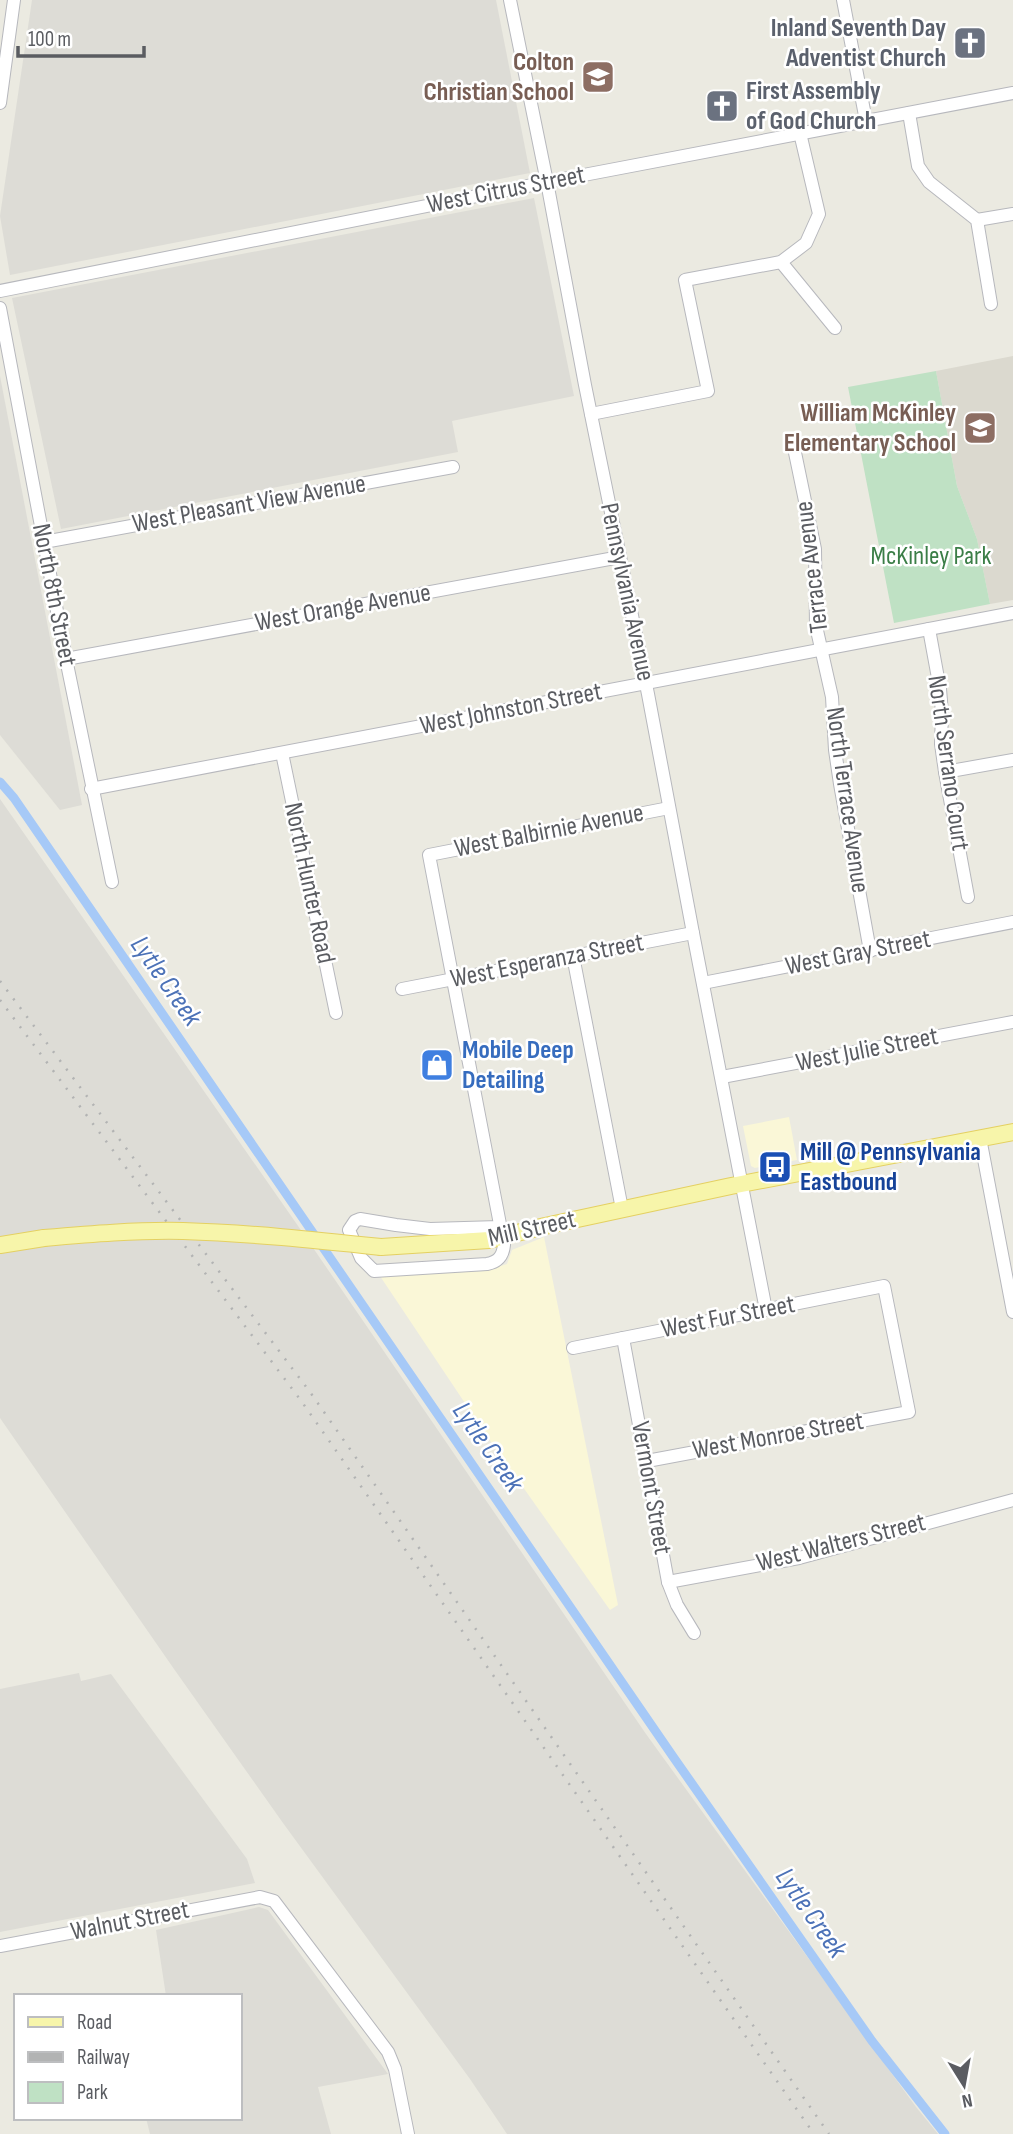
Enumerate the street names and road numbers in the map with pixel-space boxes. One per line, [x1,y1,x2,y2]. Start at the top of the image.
street label: West Citrus Street [424,159,588,221]
street label: West Pleasant View Avenue [130,468,368,540]
street label: Terrace Avenue [789,499,835,635]
street label: Pennsylvania Avenue [593,500,661,684]
street label: North 8th Street [25,521,83,669]
street label: West Orange Avenue [253,577,433,639]
street label: North Serrano Court [920,673,976,853]
street label: West Johnston Street [417,676,605,742]
street label: North Terrace Avenue [819,705,875,895]
street label: West Balbirnie Avenue [452,797,646,865]
street label: North Hunter Road [277,800,341,966]
street label: West Gray Street [783,924,933,982]
street label: West Esperanza Street [448,927,646,995]
street label: West Julie Street [793,1021,941,1079]
street label: Mill Street [485,1204,579,1254]
street label: West Fur Street [659,1289,798,1345]
street label: West Monroe Street [690,1406,866,1466]
street label: Vermont Street [624,1419,678,1557]
street label: West Walters Street [753,1507,929,1579]
street label: Walnut Street [68,1894,192,1948]

